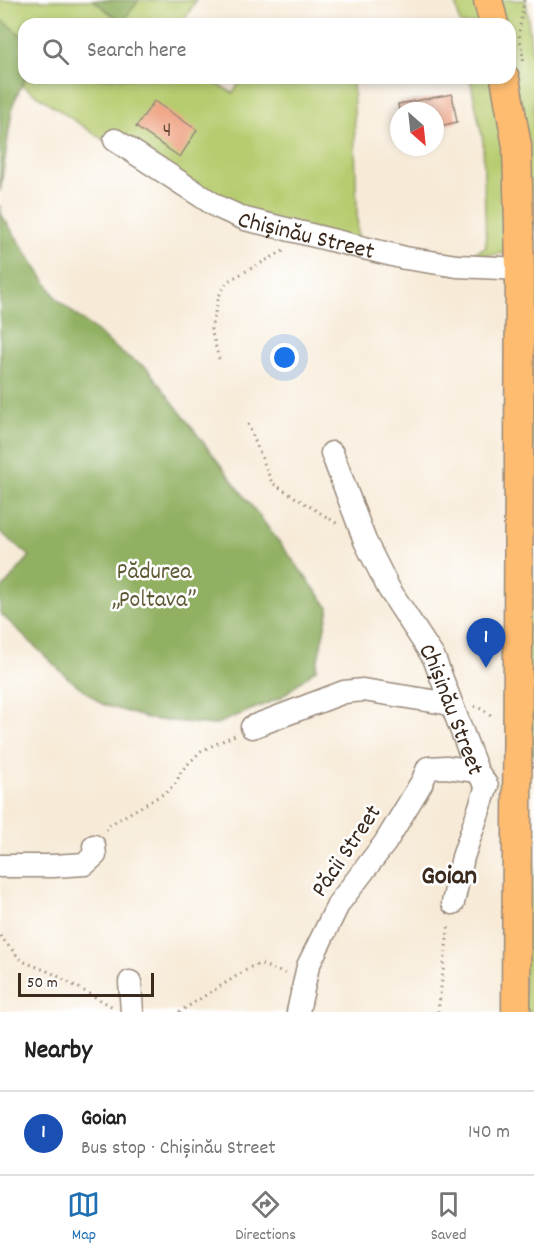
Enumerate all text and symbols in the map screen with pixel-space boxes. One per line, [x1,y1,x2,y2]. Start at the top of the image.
search box [18,18,516,84]
icon: search [39,35,72,68]
text: Search here [87,36,186,67]
north arrow [390,102,444,156]
house number: 4 [163,117,171,147]
street label: Chișinău Street [231,204,378,270]
your location [270,343,299,372]
park label: Pădurea „Poltava” [112,556,196,618]
pin: 1 [466,618,506,668]
street label: Chișinău Street [409,637,491,781]
street label: Păcii Street [304,798,391,905]
district label: Goian [421,858,477,897]
scale bar [18,970,154,998]
text: 50 m [27,972,58,995]
text: Nearby [24,1033,92,1070]
text: Goian [81,1104,126,1135]
text: 1 [41,1119,46,1147]
text: 140 m [468,1119,510,1147]
text: Bus stop · Chișinău Street [81,1135,276,1163]
tab: Map [67,1188,100,1247]
tab: Directions [235,1188,296,1247]
tab: Saved [431,1188,467,1247]

